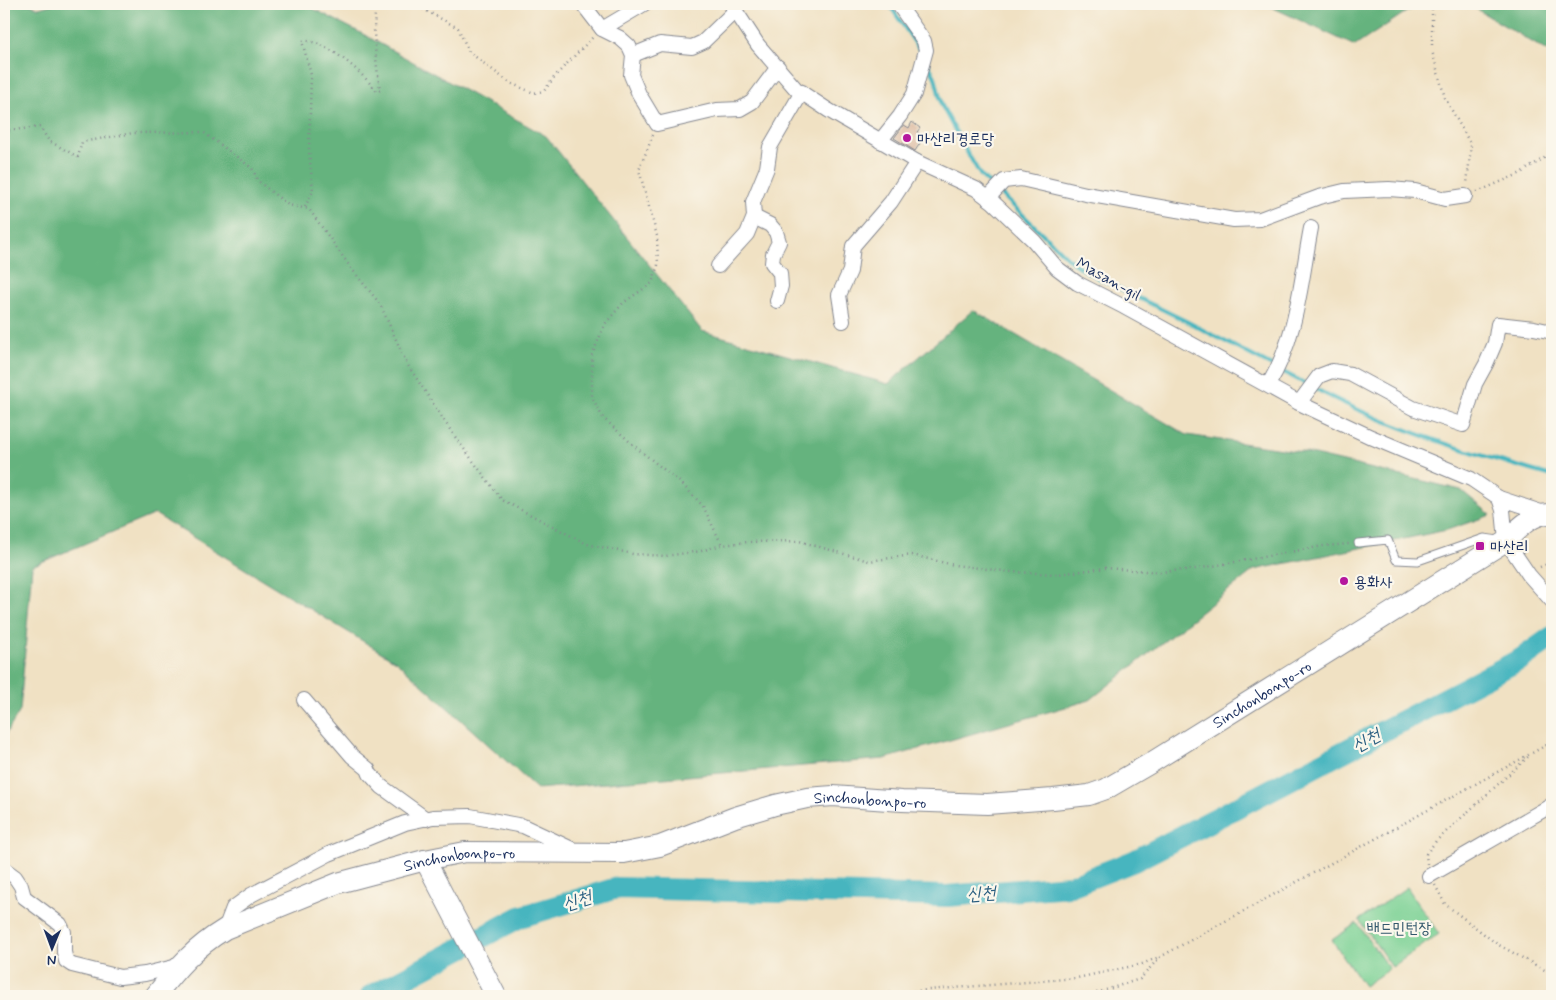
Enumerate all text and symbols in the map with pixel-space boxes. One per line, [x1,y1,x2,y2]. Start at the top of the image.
place label: 마산리경로당 [917,129,994,150]
marker: 마산리경로당 [901,132,913,144]
street label: Masan-gil [1072,253,1145,306]
place label: 마산리 [1490,537,1529,558]
marker: 마산리 [1474,540,1486,552]
place label: 용화사 [1354,572,1393,593]
marker: 용화사 [1338,575,1350,587]
street label: Sinchonbonpo-ro [1209,656,1316,734]
water label: 신천 [1348,723,1386,758]
street label: Sinchonbonpo-ro [813,787,927,814]
street label: Sinchonbonpo-ro [401,843,516,877]
water label: 신천 [966,881,998,907]
water label: 신천 [560,885,596,917]
park label: 배드민턴장 [1367,918,1431,939]
north arrow [28,922,78,972]
text: N [47,951,57,969]

